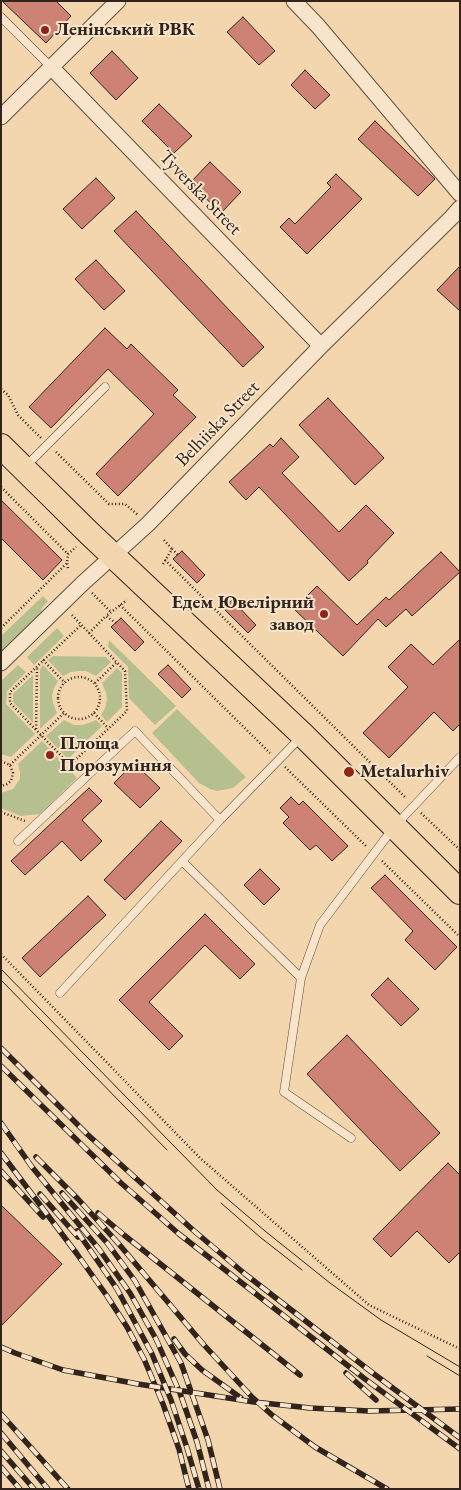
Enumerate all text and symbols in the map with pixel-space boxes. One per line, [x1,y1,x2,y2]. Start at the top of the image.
place label: Ленінський РВК [55,19,195,41]
marker: Ленінський РВК [39,24,51,36]
street label: Tyverska Street [154,146,246,240]
street label: Belhiiska Street [171,376,265,472]
place label: Едем Ювелірний завод [172,592,314,636]
marker: Едем Ювелірний завод [318,608,330,620]
place label: Площа Порозуміння [60,733,172,777]
marker: Площа Порозуміння [44,749,56,761]
place label: Metalurhiv [360,761,449,783]
marker: Metalurhiv [342,765,356,779]

